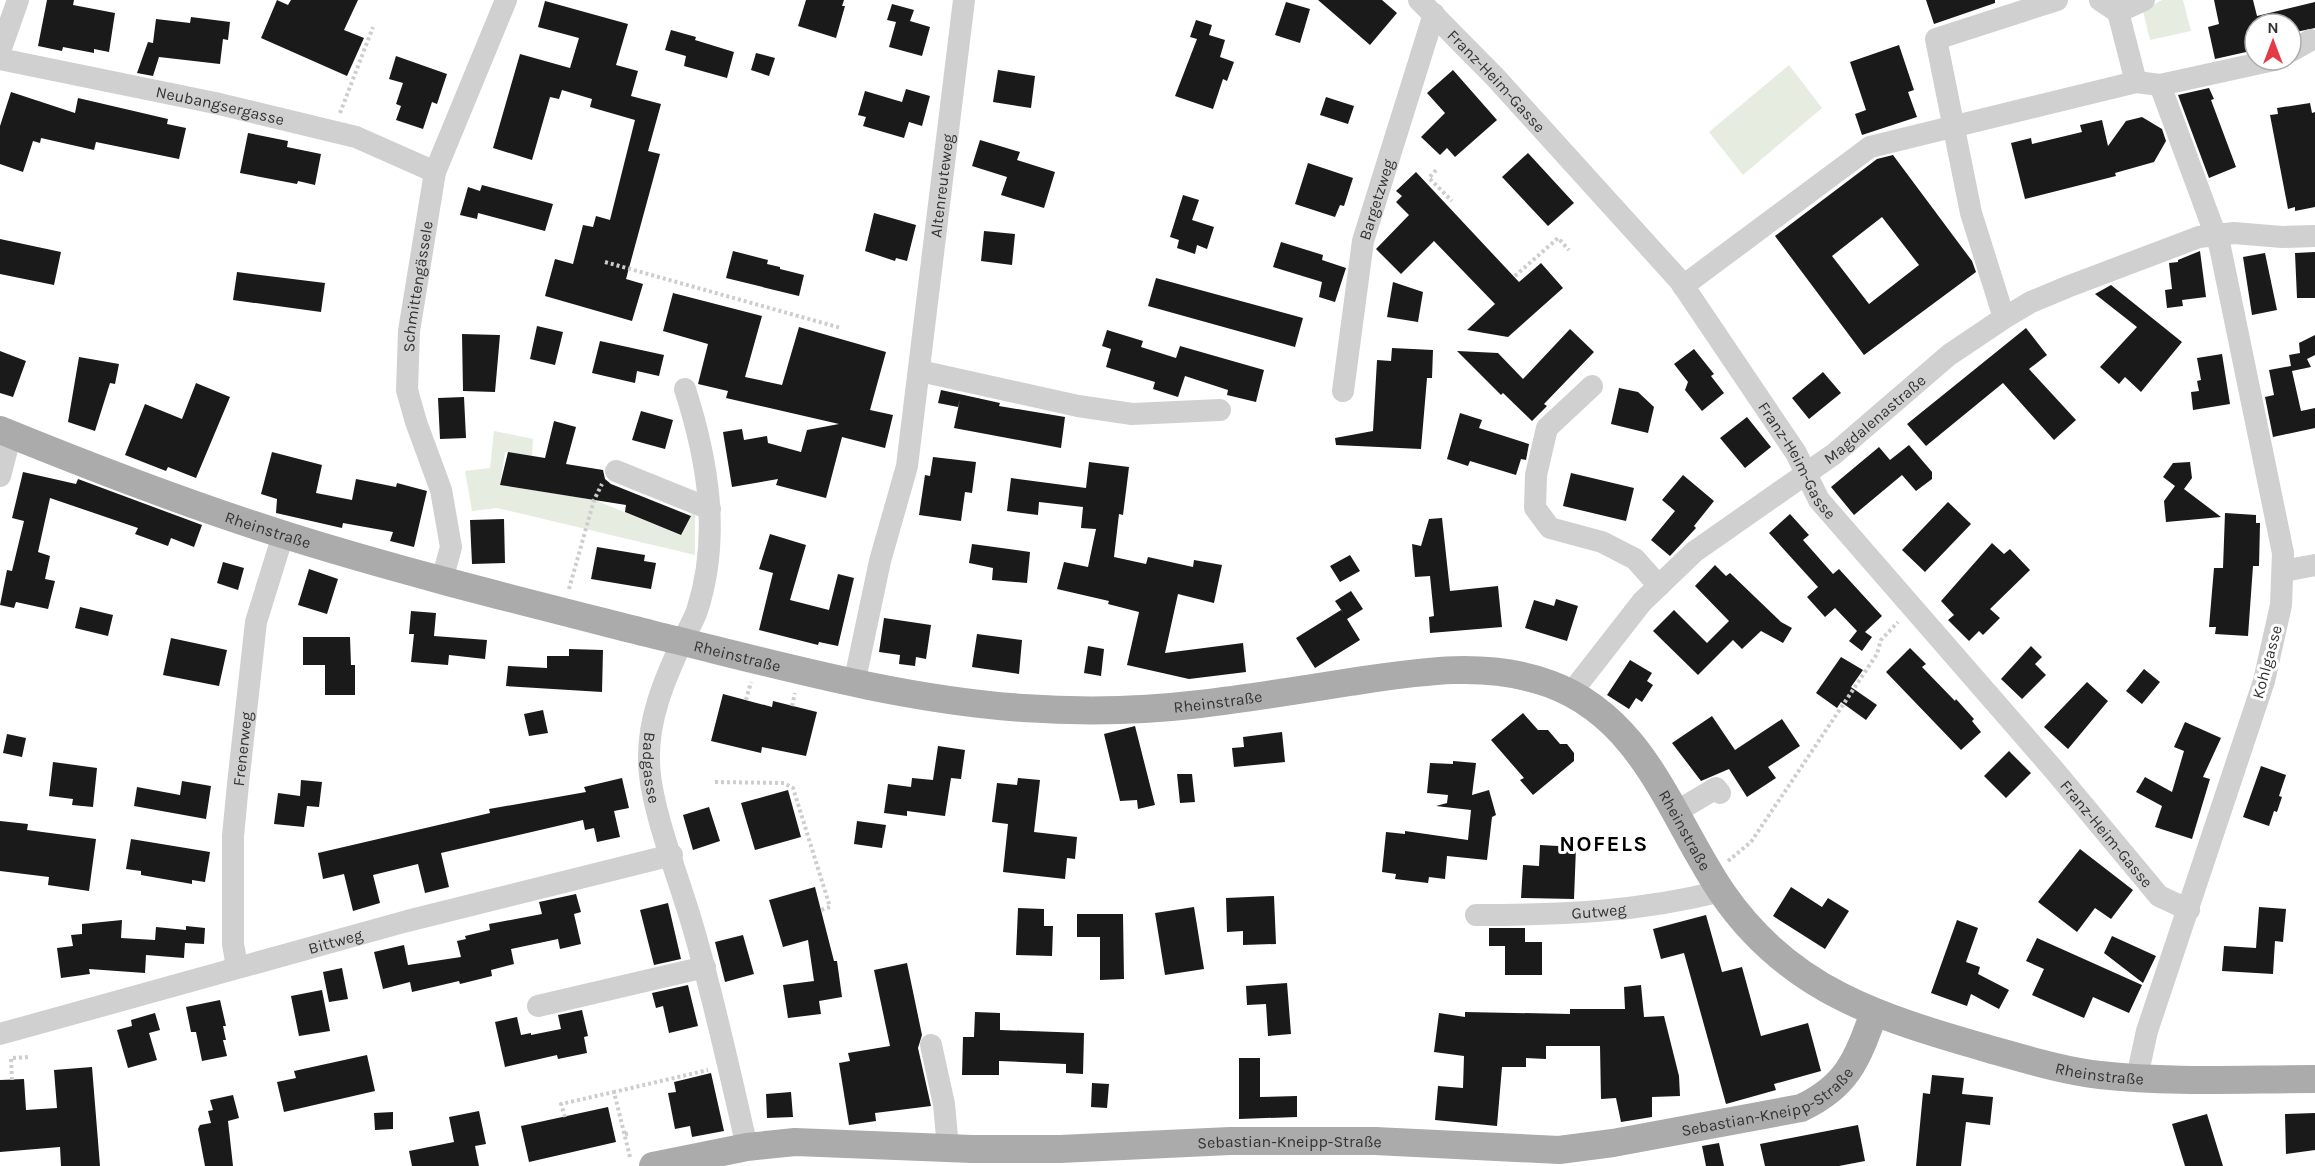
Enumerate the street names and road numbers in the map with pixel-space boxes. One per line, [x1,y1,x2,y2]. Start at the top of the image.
street label: Franz-Heim-Gasse [1444,25,1550,136]
street label: Neubangsergasse [154,82,286,129]
street label: Altenreuteweg [926,133,957,239]
street label: Bargetzweg [1354,156,1398,242]
street label: Schmittengässele [399,219,436,353]
street label: Magdalenastraße [1820,370,1929,468]
street label: Franz-Heim-Gasse [1754,398,1840,523]
street label: Rheinstraße [223,507,313,552]
street label: Kohlgasse [2248,623,2286,701]
street label: Rheinstraße [692,635,783,675]
street label: Rheinstraße [1173,686,1263,716]
street label: Frenerweg [228,711,255,787]
street label: Badgasse [639,731,664,805]
street label: Franz-Heim-Gasse [2057,776,2157,891]
street label: Rheinstraße [1655,786,1715,874]
street label: Gutweg [1571,899,1627,922]
street label: Bittweg [306,924,365,958]
street label: Rheinstraße [2053,1058,2144,1088]
street label: Sebastian-Kneipp-Straße [1680,1063,1857,1140]
street label: Sebastian-Kneipp-Straße [1197,1131,1382,1152]

